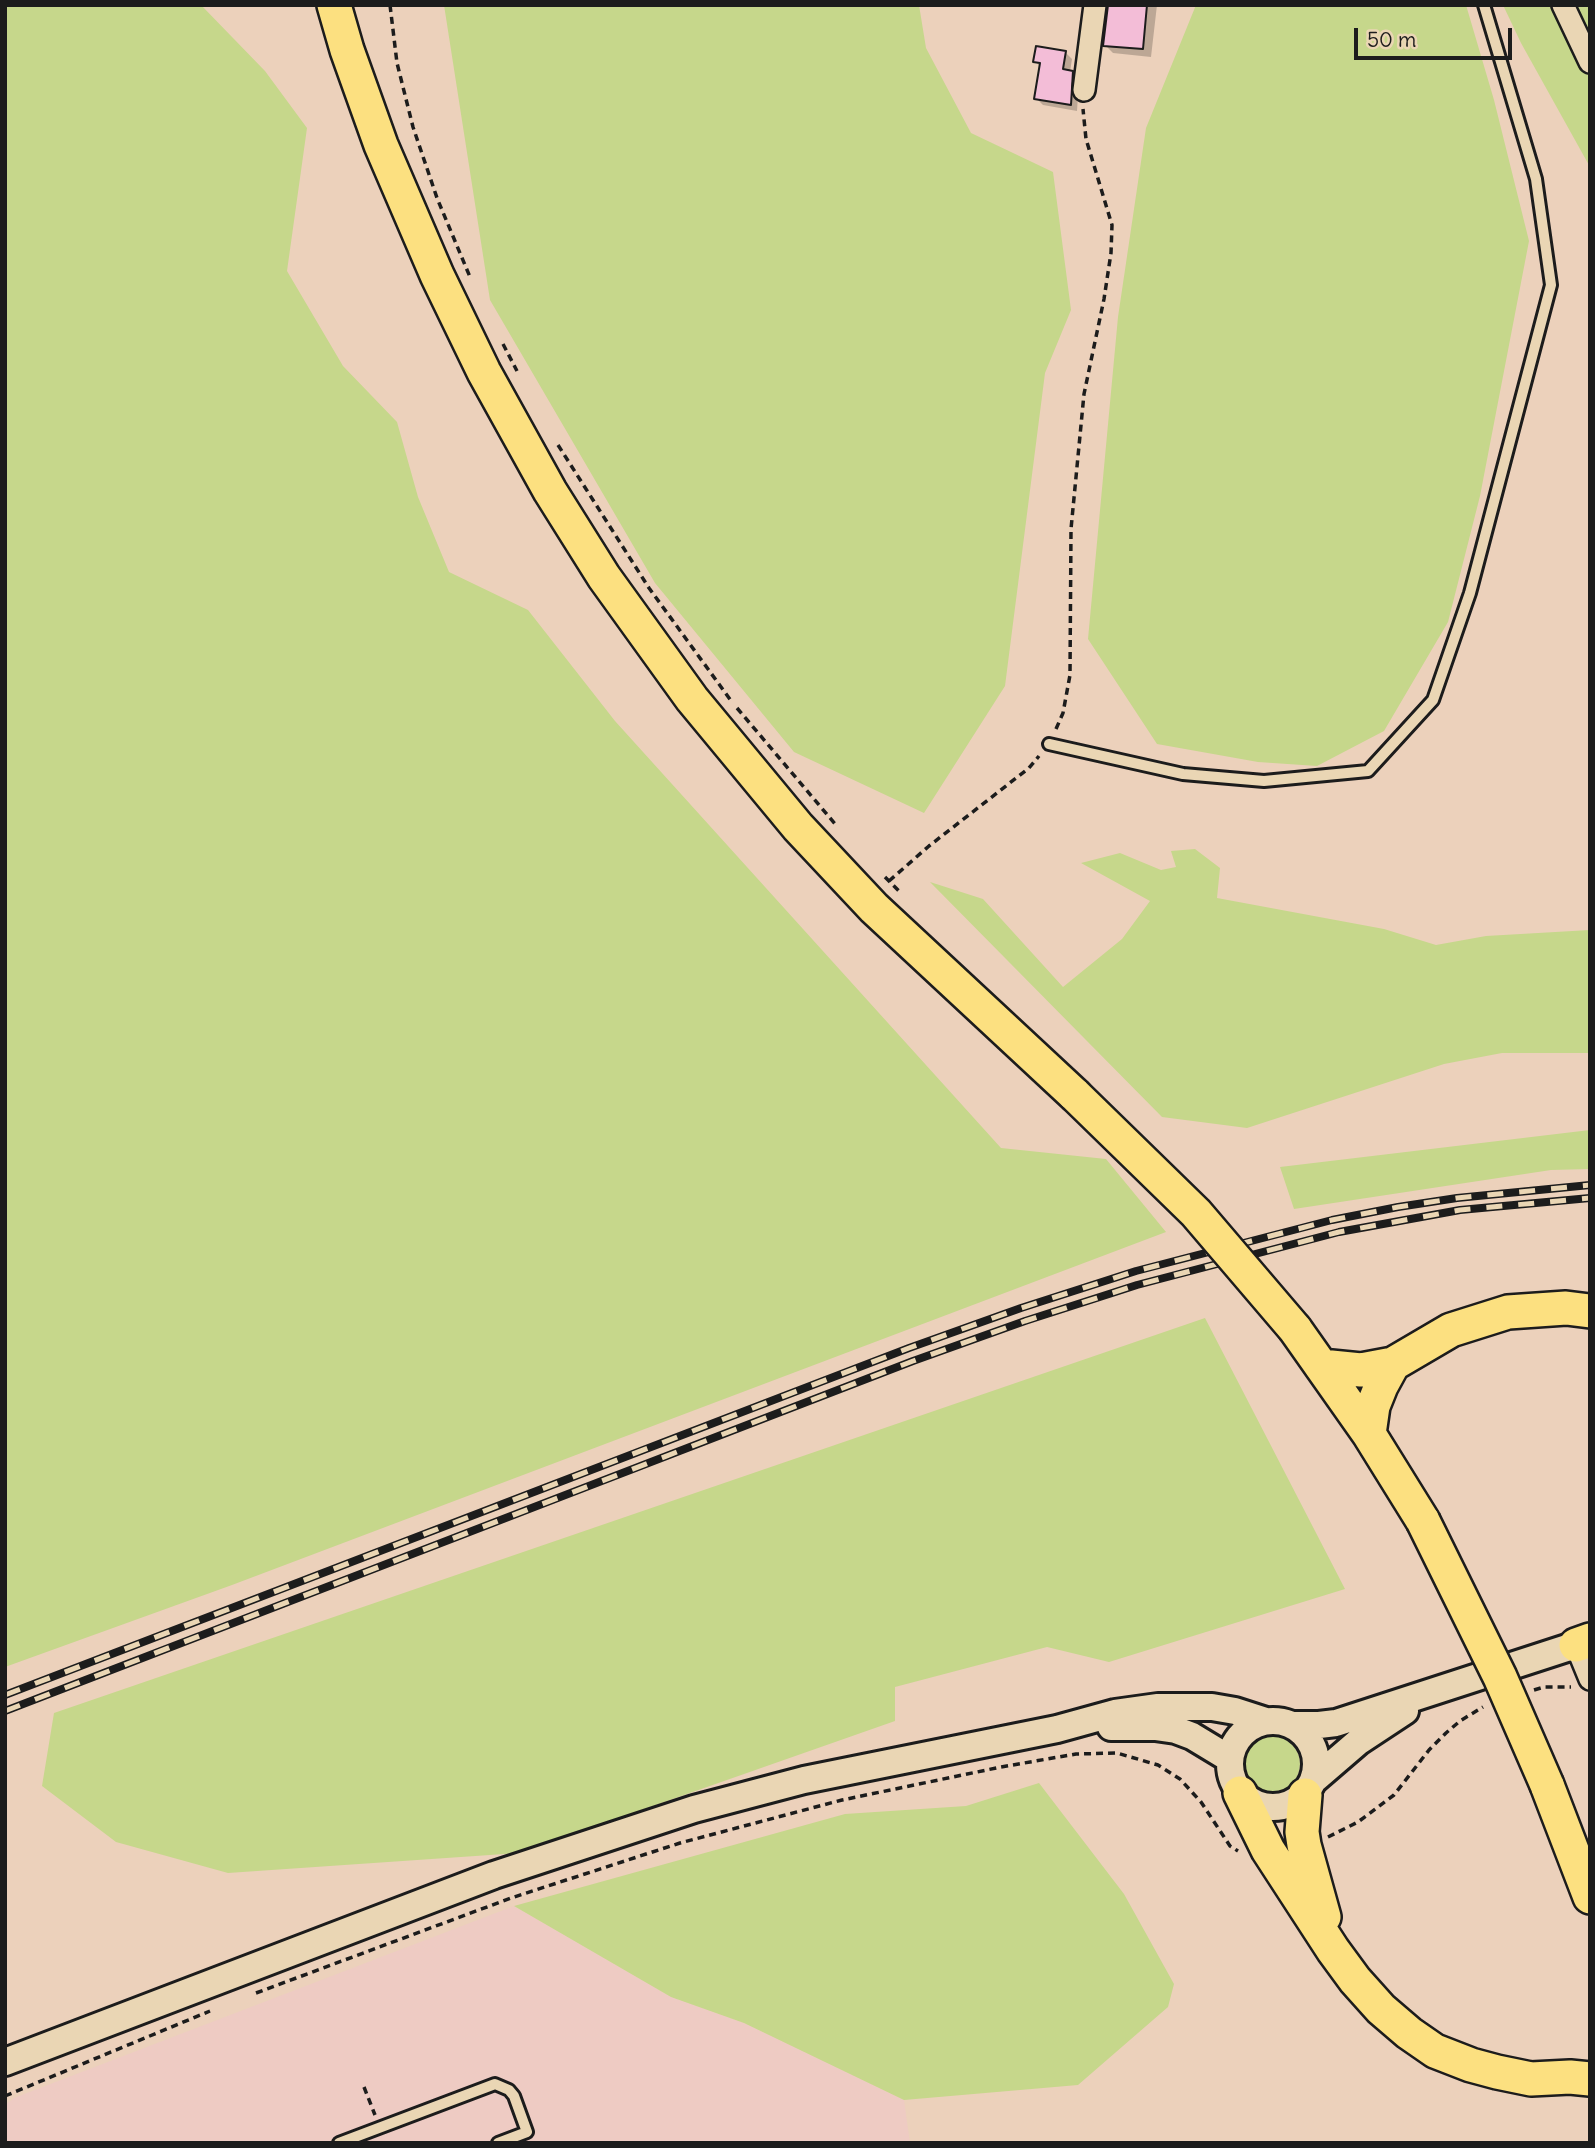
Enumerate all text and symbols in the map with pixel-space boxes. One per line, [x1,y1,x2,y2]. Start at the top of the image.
scale bar [1357,14,1514,58]
text: 50 m [1367,26,1416,53]

